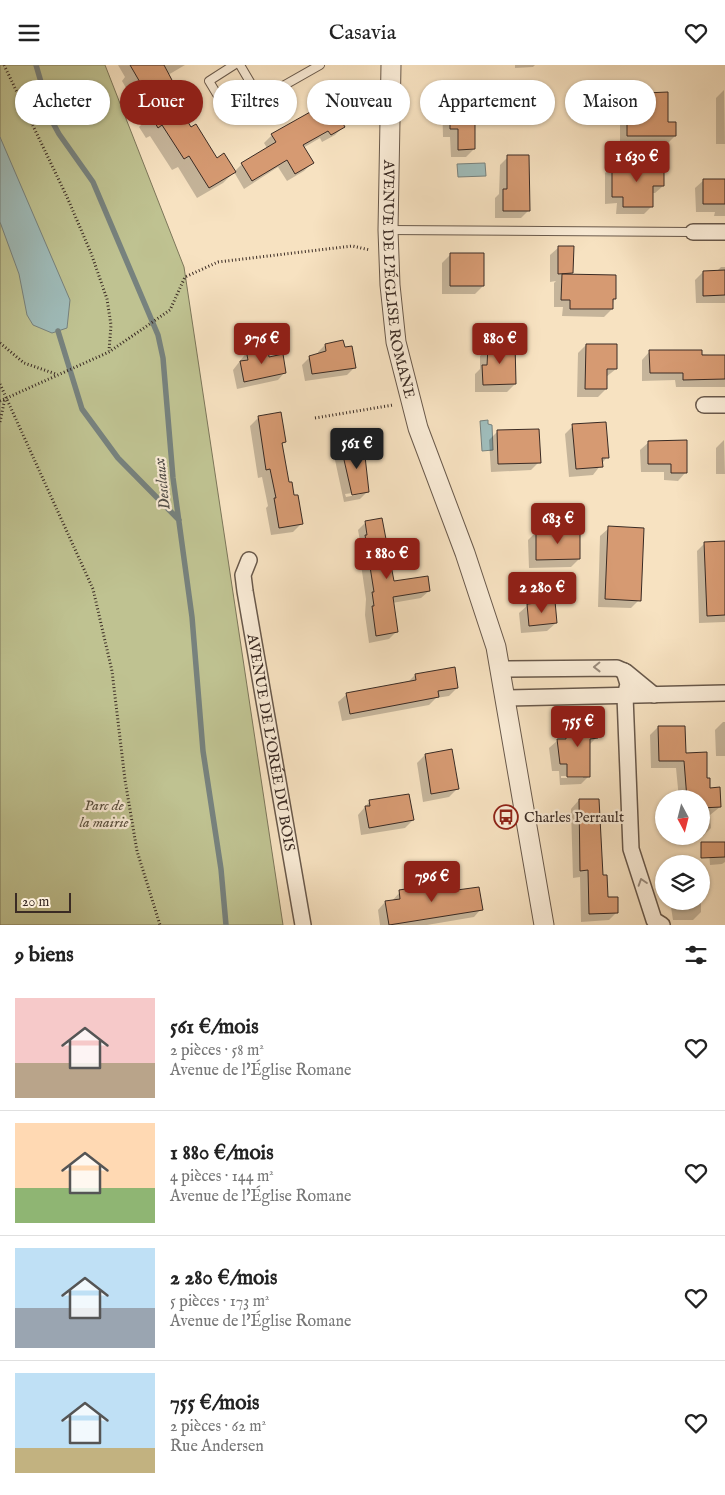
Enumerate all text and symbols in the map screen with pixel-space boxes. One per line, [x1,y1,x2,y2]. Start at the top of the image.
icon: menu [15,19,43,47]
text: Casavia [329,19,396,47]
icon: heart [682,19,710,47]
chip: Acheter [15,80,110,125]
chip: Louer [120,80,203,125]
chip: Filtres [213,80,297,125]
chip: Nouveau [307,80,410,125]
chip: Appartement [420,80,555,125]
chip: Maison [565,80,656,125]
pin: 1 630 € [591,141,683,183]
text: 1 630 € [616,147,658,167]
street label: AVENUE DE L'ÉGLISE ROMANE [378,159,419,400]
pin: 976 € [227,323,297,365]
pin: 880 € [465,323,535,365]
text: 976 € [245,329,279,349]
text: 880 € [483,329,517,349]
pin: 561 € [322,427,392,470]
text: 561 € [341,434,373,454]
water label: Desclaux [150,457,176,511]
pin: 683 € [523,503,593,545]
text: 683 € [542,509,574,529]
pin: 1 880 € [341,537,433,580]
text: 1 880 € [366,544,408,564]
pin: 2 280 € [496,571,588,614]
text: 2 280 € [519,578,565,598]
street label: AVENUE DE L'ORÉE DU BOIS [242,631,299,853]
one-way arrow [592,662,600,673]
pin: 755 € [543,705,613,748]
text: 755 € [562,712,594,732]
north arrow [655,790,710,845]
map controls [655,790,710,910]
park label: Parc de la mairie [80,796,129,832]
bus stop icon: Charles Perrault [493,804,519,830]
place label: Charles Perrault [524,808,624,827]
button: layers [655,855,710,910]
pin: 796 € [397,861,467,903]
text: 796 € [415,867,449,887]
one-way arrow [638,878,648,887]
scale bar [15,890,71,913]
text: 20 m [22,893,49,911]
icon: filters [682,941,710,969]
text: 9 biens [15,942,74,969]
text: 561 €/mois [170,1014,259,1041]
icon: home [55,1018,115,1078]
icon: heart [682,1034,710,1062]
text: 2 pièces · 58 m² [170,1041,264,1061]
text: Avenue de l'Église Romane [170,1061,351,1081]
text: 1 880 €/mois [170,1140,274,1167]
icon: home [55,1143,115,1203]
icon: heart [682,1159,710,1187]
text: 4 pièces · 144 m² [170,1167,274,1187]
text: Avenue de l'Église Romane [170,1187,351,1207]
text: 2 280 €/mois [170,1265,277,1292]
icon: home [55,1268,115,1328]
icon: heart [682,1284,710,1312]
text: 5 pièces · 173 m² [170,1292,270,1312]
text: Avenue de l'Église Romane [170,1312,351,1332]
text: 755 €/mois [170,1390,259,1417]
icon: home [55,1393,115,1453]
icon: heart [682,1409,710,1437]
text: 2 pièces · 62 m² [170,1417,266,1437]
text: Rue Andersen [170,1437,264,1457]

